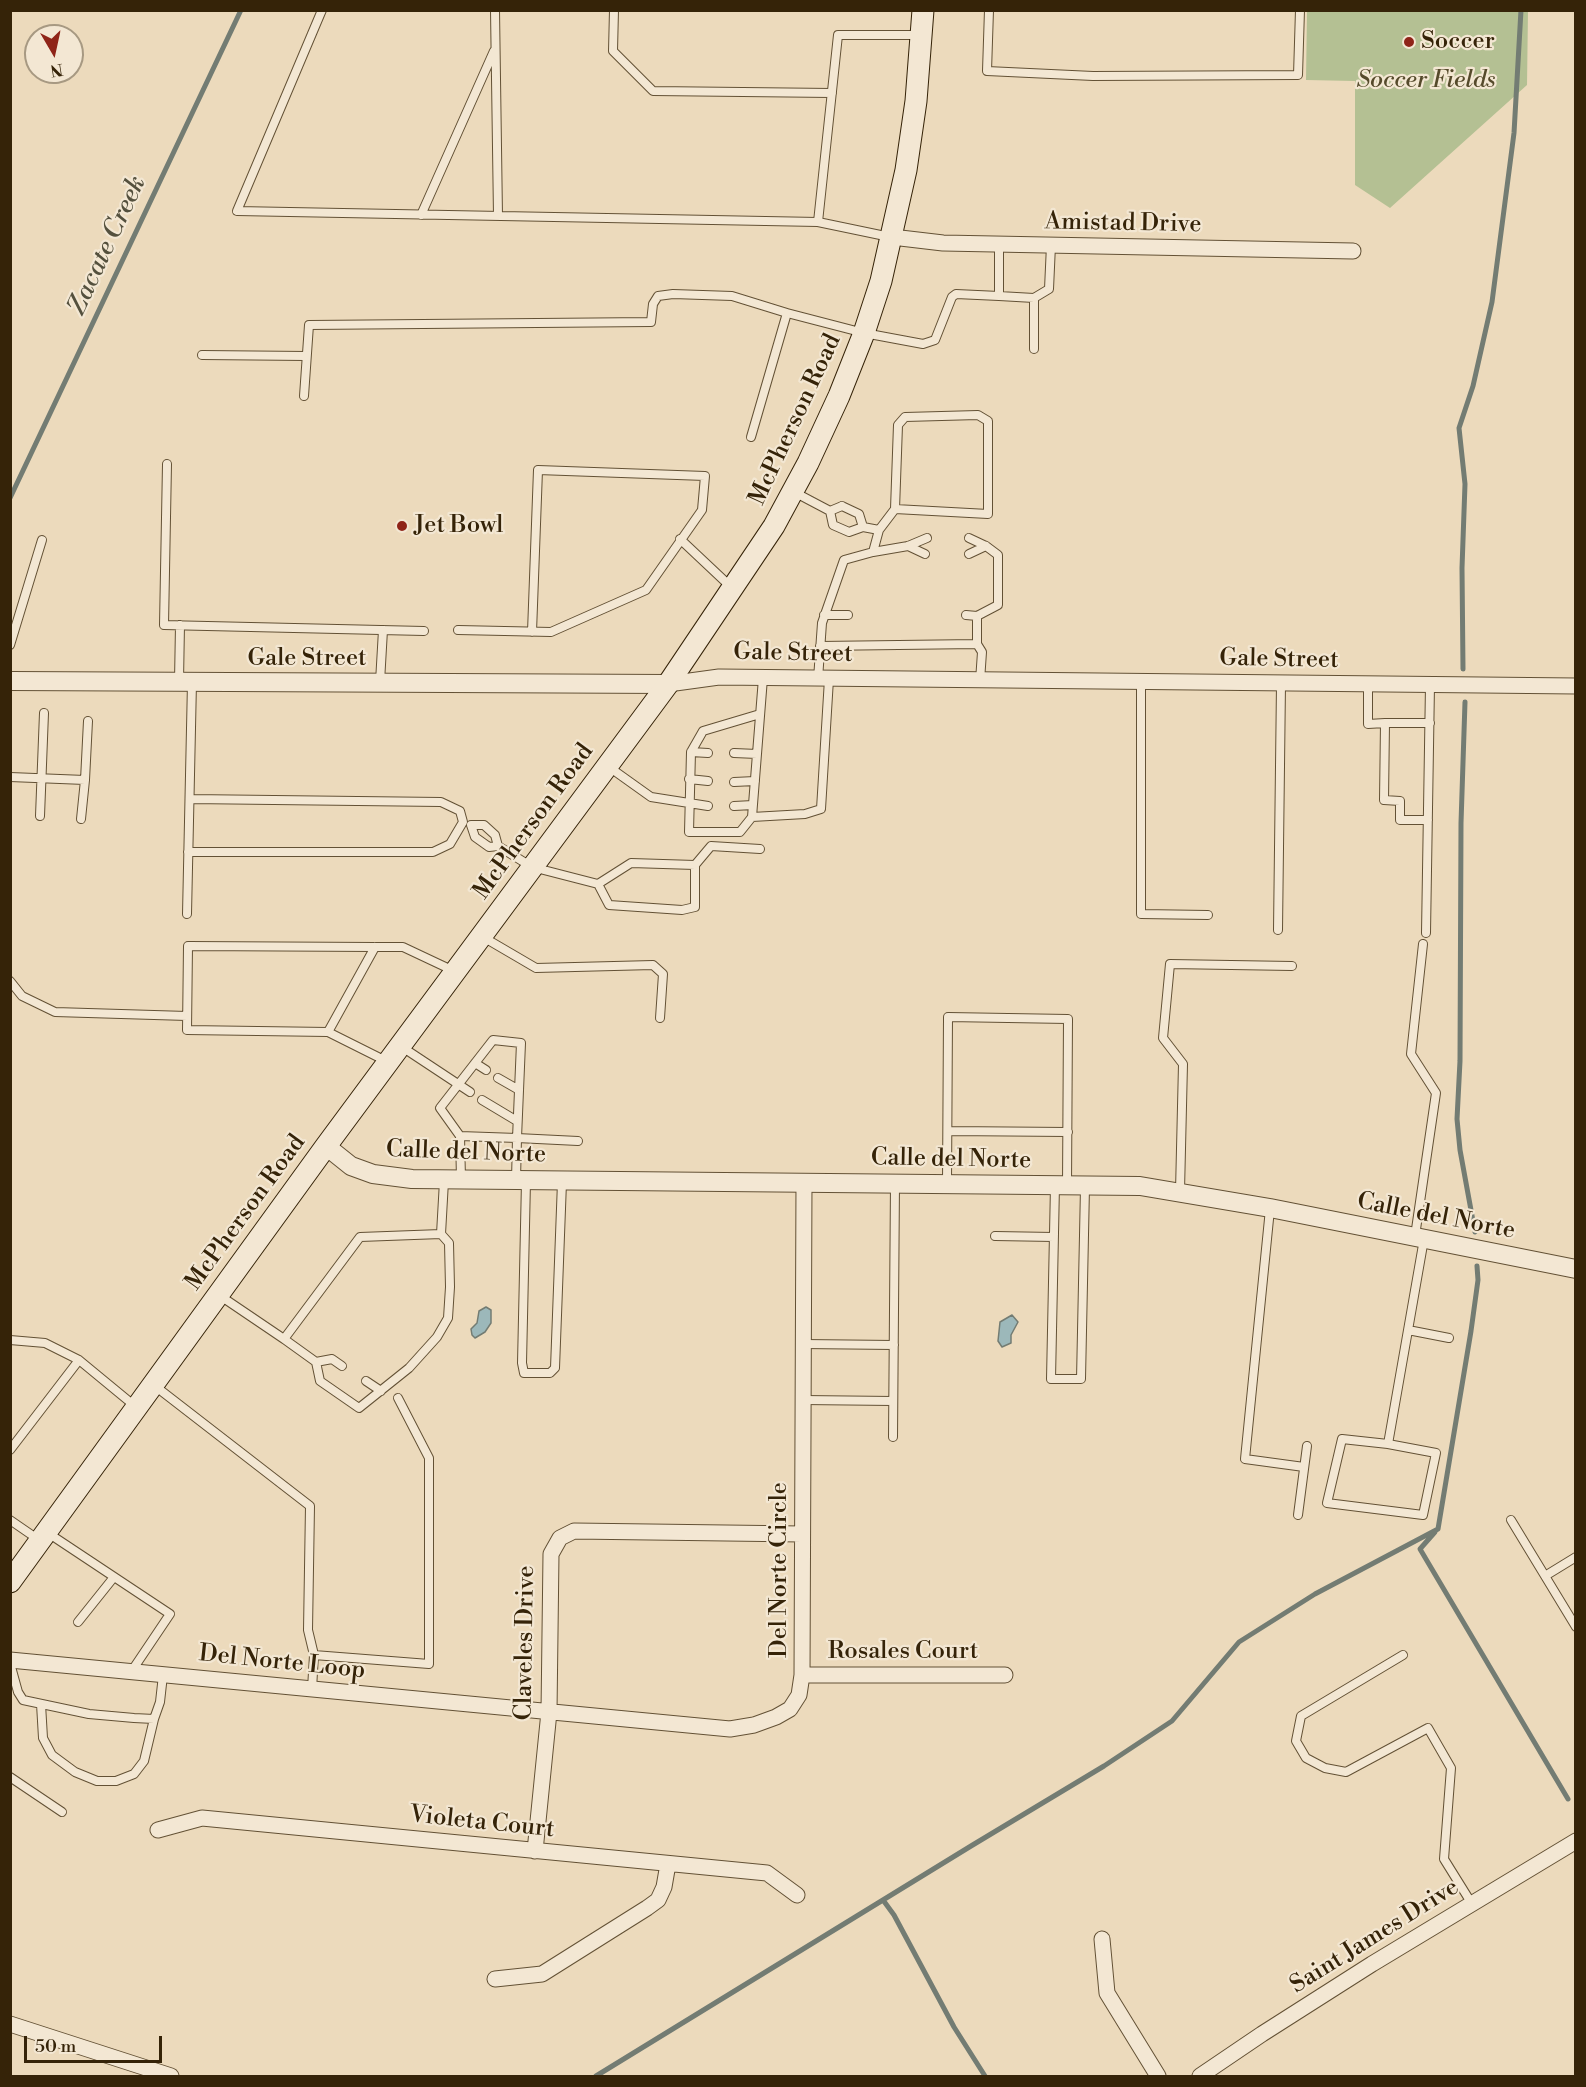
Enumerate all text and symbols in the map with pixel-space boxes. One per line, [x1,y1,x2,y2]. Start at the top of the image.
north arrow [24,24,84,84]
place label: Soccer [1421,28,1495,56]
marker: Soccer [1402,35,1416,49]
text: N [49,59,64,81]
park label: Soccer Fields [1357,67,1495,95]
water label: Zacate Creek [62,171,154,321]
street label: Amistad Drive [1044,208,1202,240]
street label: McPherson Road [744,330,848,510]
place label: Jet Bowl [414,512,503,540]
marker: Jet Bowl [395,519,409,533]
street label: Gale Street [733,639,853,669]
street label: Gale Street [247,645,367,673]
street label: Gale Street [1219,645,1339,675]
street label: McPherson Road [468,739,600,905]
street label: McPherson Road [180,1130,312,1296]
street label: Calle del Norte [385,1136,547,1170]
street label: Calle del Norte [871,1144,1031,1176]
street label: Calle del Norte [1355,1188,1517,1246]
street label: Del Norte Circle [766,1482,794,1658]
street label: Claveles Drive [510,1565,542,1721]
street label: Rosales Court [828,1638,978,1666]
street label: Del Norte Loop [197,1640,367,1686]
street label: Violeta Court [408,1801,556,1845]
street label: Saint James Drive [1285,1873,1465,2001]
scale bar [27,2024,165,2062]
text: 50 m [35,2035,76,2058]

